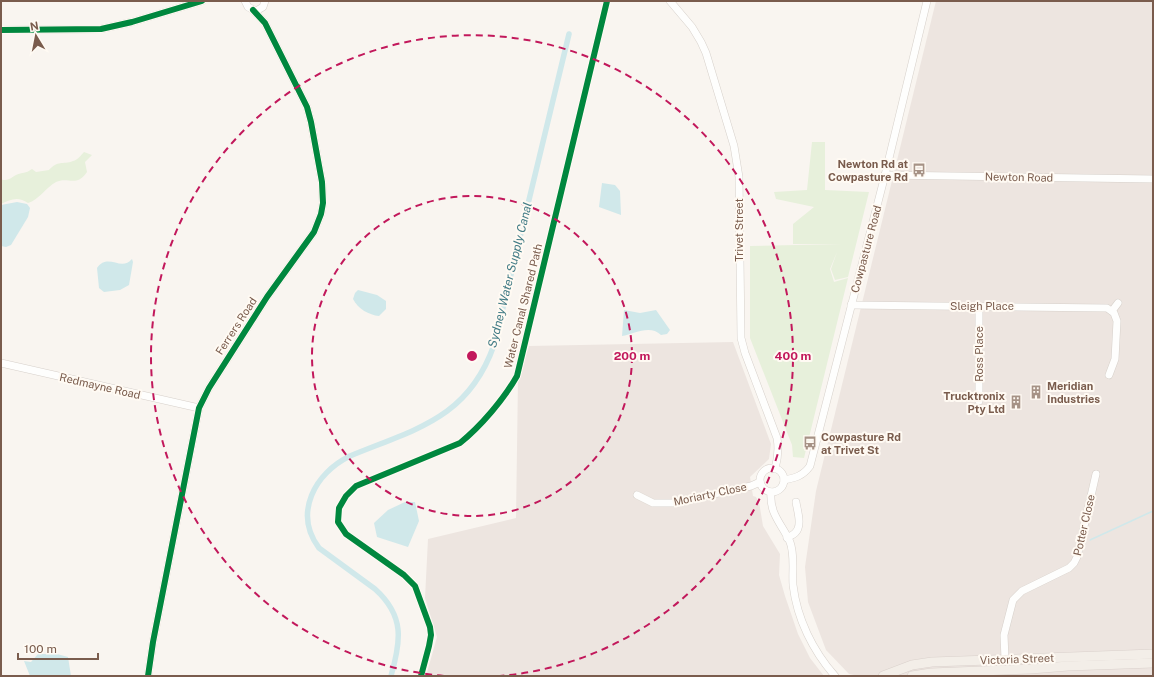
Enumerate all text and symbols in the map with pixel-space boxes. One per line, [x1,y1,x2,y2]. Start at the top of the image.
north arrow [16,16,56,56]
text: N [29,19,40,33]
place label: Newton Rd at Cowpasture Rd [828,158,908,183]
bus stop icon: Newton Rd at Cowpasture Rd [911,162,927,178]
street label: Newton Road [985,170,1053,184]
street label: Trivet Street [733,198,745,262]
water label: Sydney Water Supply Canal [485,201,535,349]
street label: Cowpasture Road [849,204,883,294]
street label: Water Canal Shared Path [502,242,544,370]
street label: Ferrers Road [213,295,259,357]
street label: Sleigh Place [950,300,1014,312]
street label: Ross Place [973,326,985,382]
centre of rings [465,349,479,363]
text: 200 m [614,349,650,363]
text: 400 m [775,349,812,363]
street label: Redmayne Road [58,371,142,401]
place label: Meridian Industries [1047,380,1100,405]
building icon: Meridian Industries [1028,384,1044,400]
place label: Trucktronix Pty Ltd [944,390,1006,415]
building icon: Trucktronix Pty Ltd [1008,394,1024,410]
place label: Cowpasture Rd at Trivet St [821,431,901,456]
bus stop icon: Cowpasture Rd at Trivet St [802,435,818,451]
street label: Moriarty Close [672,480,748,508]
street label: Potter Close [1071,493,1097,557]
scale bar [18,635,98,661]
text: 100 m [24,642,57,656]
street label: Victoria Street [980,652,1054,666]

